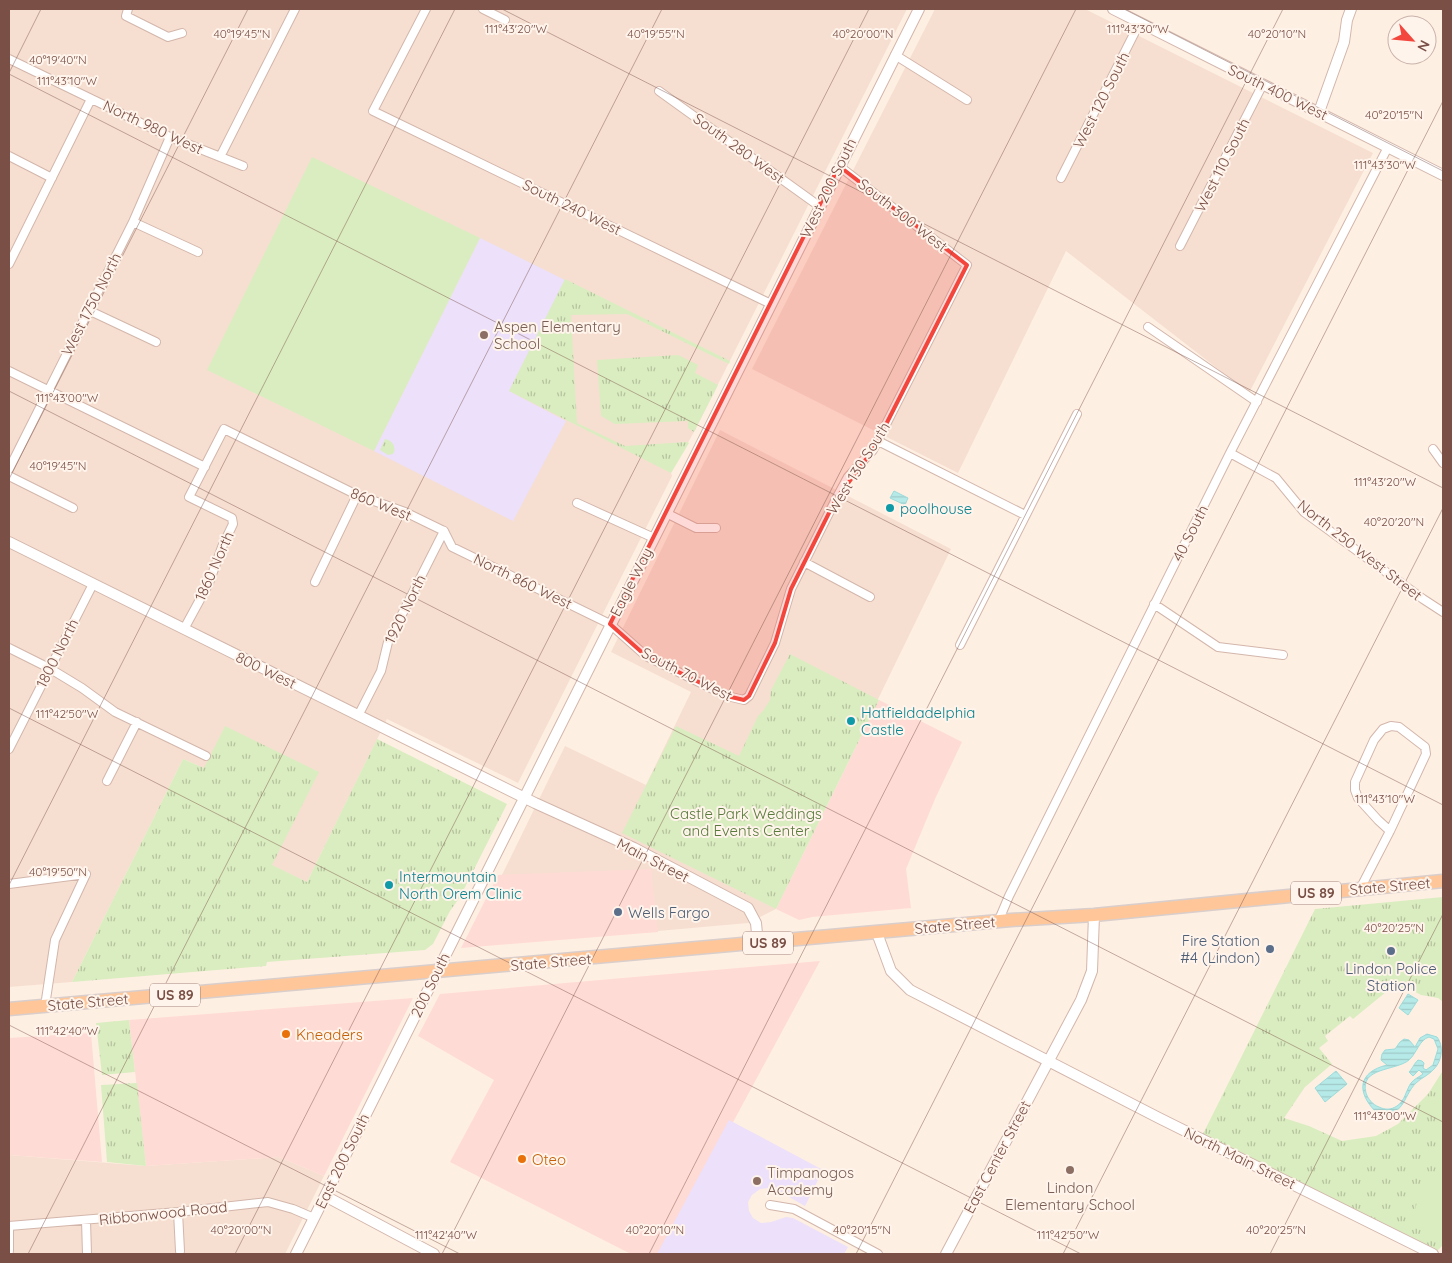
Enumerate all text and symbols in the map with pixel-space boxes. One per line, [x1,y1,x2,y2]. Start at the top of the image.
north arrow [1387,15,1437,65]
text: 111°43'20"W [485,21,548,36]
text: 111°43'30"W [1107,21,1169,36]
text: 40°19'45"N [213,26,271,41]
text: 40°19'55"N [627,26,685,41]
text: 40°20'00"N [832,26,894,41]
text: 40°20'10"N [1248,26,1306,41]
text: N [1413,37,1434,55]
street label: West 120 South [1069,49,1133,151]
text: 40°19'40"N [29,52,87,67]
street label: South 400 West [1225,60,1331,124]
text: 111°43'10"W [37,73,97,88]
street label: North 980 West [100,96,206,158]
text: 40°20'15"N [1365,107,1423,122]
street label: South 280 West [690,109,788,187]
street label: West 110 South [1190,115,1254,215]
street label: West 200 South [796,135,860,241]
text: 111°43'30"W [1354,157,1416,172]
street label: South 300 West [854,174,952,256]
street label: South 240 West [519,175,625,239]
street label: West 1750 North [57,249,125,359]
place label: Aspen Elementary School [494,317,621,353]
marker: Aspen Elementary School [478,329,490,341]
text: 111°43'00"W [36,390,99,405]
street label: West 130 South [822,418,894,518]
text: 40°19'45"N [29,458,87,473]
text: 111°43'20"W [1354,474,1417,489]
street label: 860 West [348,483,414,525]
street label: North 250 West Street [1294,495,1426,605]
place label: poolhouse [900,499,972,518]
marker: poolhouse [884,502,896,514]
street label: 40 South [1168,502,1212,564]
text: 40°20'20"N [1364,514,1424,529]
street label: 1860 North [190,528,238,604]
street label: Eagle Way [606,544,656,620]
street label: North 860 West [471,549,575,613]
street label: 1920 North [380,571,430,647]
street label: 1800 North [32,615,82,691]
street label: South 70 West [638,643,736,705]
street label: 800 West [233,647,299,693]
place label: Hatfieldadelphia Castle [861,703,975,739]
text: 111°42'50"W [36,706,99,721]
marker: Hatfieldadelphia Castle [845,715,857,727]
text: 111°43'10"W [1355,791,1415,806]
park label: Castle Park Weddings and Events Center [670,804,822,840]
street label: Main Street [614,834,692,886]
text: 40°19'50"N [29,864,87,879]
place label: Intermountain North Orem Clinic [399,867,522,903]
street label: State Street [1349,873,1431,899]
marker: Intermountain North Orem Clinic [383,879,395,891]
road number: US 89 [1291,881,1341,904]
place label: Wells Fargo [628,903,710,922]
marker: Wells Fargo [612,906,624,918]
street label: State Street [914,912,996,938]
text: 40°20'25"N [1364,920,1424,935]
road number: US 89 [743,931,793,954]
place label: Fire Station #4 (Lindon) [1180,931,1260,967]
marker: Fire Station #4 (Lindon) [1264,943,1276,955]
marker: Lindon Police Station [1385,945,1397,957]
street label: 200 South [406,949,454,1021]
street label: State Street [510,949,592,975]
place label: Lindon Police Station [1345,959,1437,995]
road number: US 89 [150,984,200,1006]
street label: State Street [47,989,129,1015]
text: 111°42'40"W [36,1023,99,1038]
place label: Kneaders [296,1025,363,1044]
marker: Kneaders [280,1028,292,1040]
street label: East Center Street [959,1097,1035,1217]
text: 111°43'00"W [1354,1108,1417,1123]
street label: East 200 South [311,1110,373,1212]
street label: North Main Street [1181,1123,1299,1193]
place label: Oteo [532,1150,566,1169]
marker: Oteo [516,1153,528,1165]
place label: Timpanogos Academy [767,1163,854,1199]
marker: Lindon Elementary School [1064,1164,1076,1176]
marker: Timpanogos Academy [751,1175,763,1187]
place label: Lindon Elementary School [1005,1178,1135,1214]
street label: Ribbonwood Road [98,1197,228,1229]
text: 40°20'00"N [210,1222,272,1237]
text: 40°20'10"N [626,1222,684,1237]
text: 40°20'15"N [833,1222,891,1237]
text: 40°20'25"N [1246,1222,1306,1237]
text: 111°42'40"W [415,1227,478,1242]
text: 111°42'50"W [1037,1227,1100,1242]

